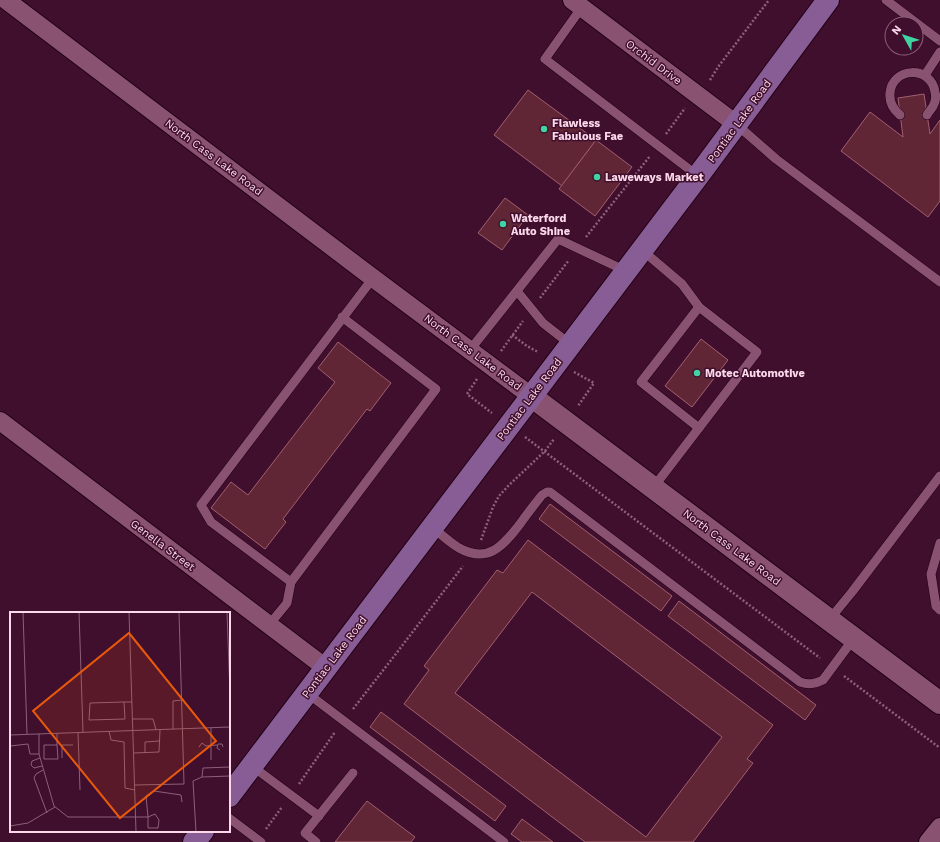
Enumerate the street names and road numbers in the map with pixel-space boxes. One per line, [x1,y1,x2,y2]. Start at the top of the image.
street label: Orchid Drive [623,37,684,88]
street label: Pontiac Lake Road [705,77,774,165]
street label: North Cass Lake Road [162,116,265,198]
street label: North Cass Lake Road [421,311,524,393]
street label: Pontiac Lake Road [494,356,565,443]
street label: North Cass Lake Road [680,506,783,588]
street label: Genella Street [128,517,198,574]
street label: Pontiac Lake Road [299,614,370,701]

